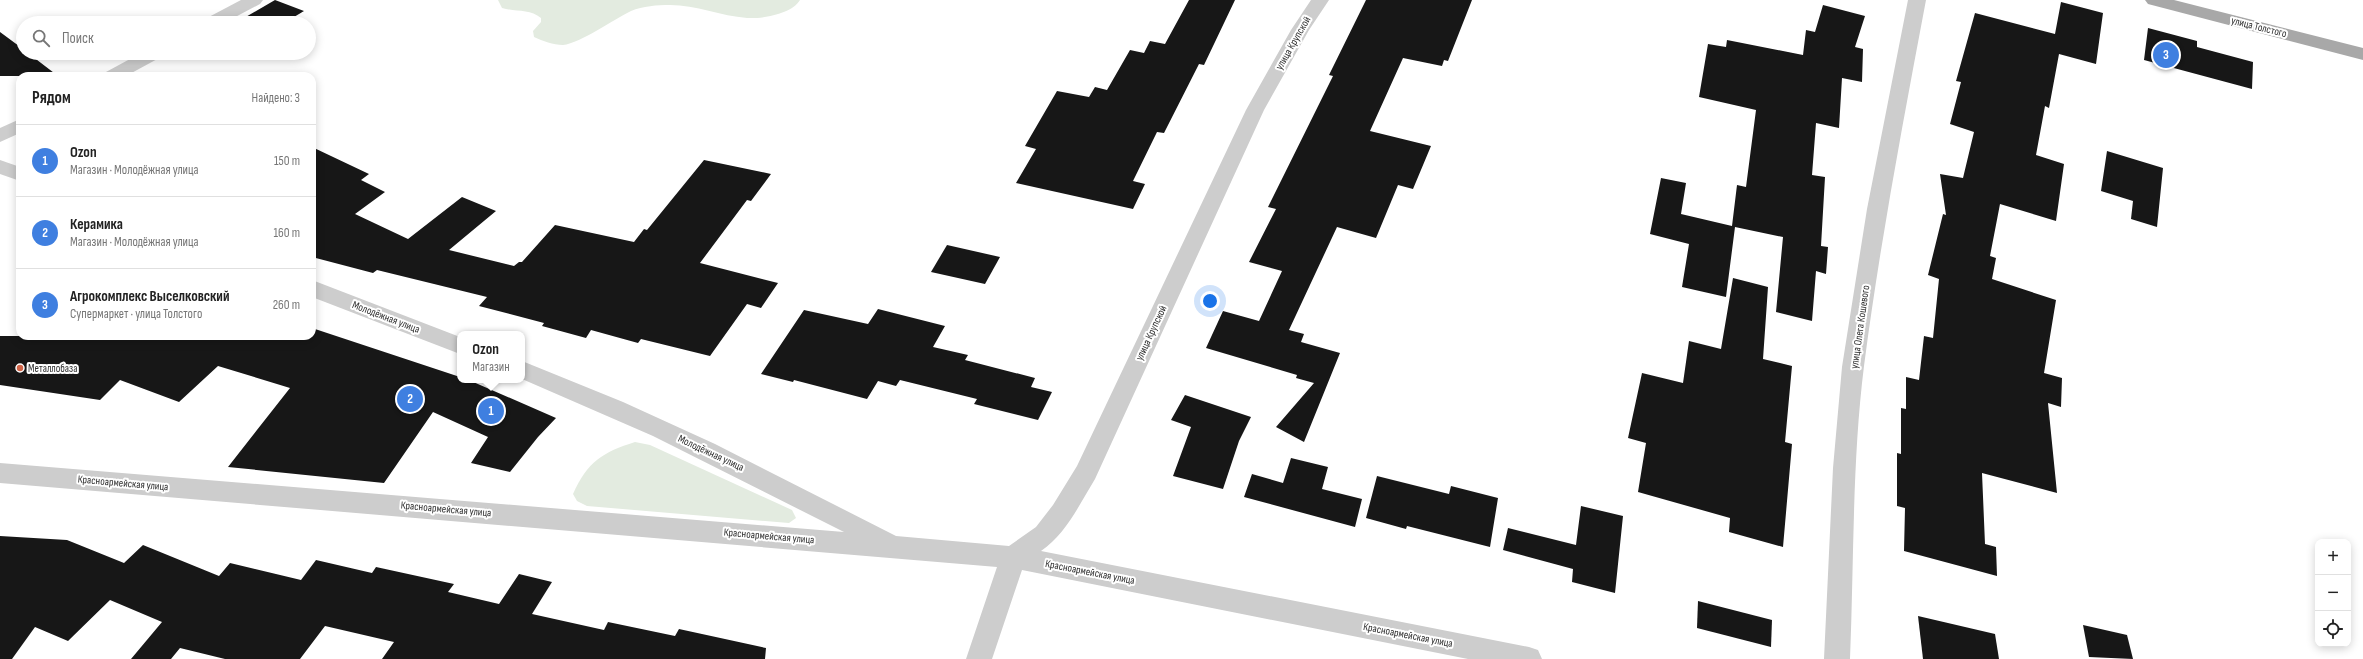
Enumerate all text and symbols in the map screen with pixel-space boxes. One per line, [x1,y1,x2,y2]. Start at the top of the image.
street label: улица Крупской [1273,14,1313,72]
street label: улица Толстого [2230,14,2289,40]
search box [16,16,316,60]
icon: search [30,27,52,49]
text: Поиск [62,29,94,48]
pin: 3 [2153,40,2179,70]
text: Рядом [32,88,71,108]
text: Найдено: 3 [252,90,300,106]
text: Ozon [70,143,97,162]
text: 1 [42,153,48,169]
text: 150 m [274,153,300,169]
text: Магазин · Молодёжная улица [70,162,199,178]
text: Керамика [70,215,123,234]
text: 2 [42,225,48,241]
text: 160 m [274,225,300,241]
text: Магазин · Молодёжная улица [70,234,199,250]
street label: улица Олега Кошевого [1848,284,1872,370]
text: Агрокомплекс Выселковский [70,287,229,306]
your location [1200,291,1220,311]
text: 3 [42,297,48,313]
text: 260 m [273,297,300,313]
street label: Молодёжная улица [350,298,422,336]
street label: улица Крупской [1133,303,1169,363]
text: Супермаркет · улица Толстого [70,306,202,322]
popup [457,331,525,383]
text: Ozon [472,340,499,359]
text: Магазин [472,359,510,375]
place label: Металлобаза [28,362,77,375]
marker: Металлобаза [15,363,25,373]
pin: 2 [397,384,423,414]
pin: 1 [478,396,504,426]
street label: Молодёжная улица [676,432,746,474]
street label: Красноармейская улица [77,473,169,493]
street label: Красноармейская улица [400,499,492,519]
street label: Красноармейская улица [723,526,815,546]
map controls [2315,539,2351,647]
button: + [2315,539,2351,575]
street label: Красноармейская улица [1044,557,1136,587]
button: − [2315,575,2351,611]
button: locate [2315,611,2351,647]
street label: Красноармейская улица [1362,620,1454,650]

